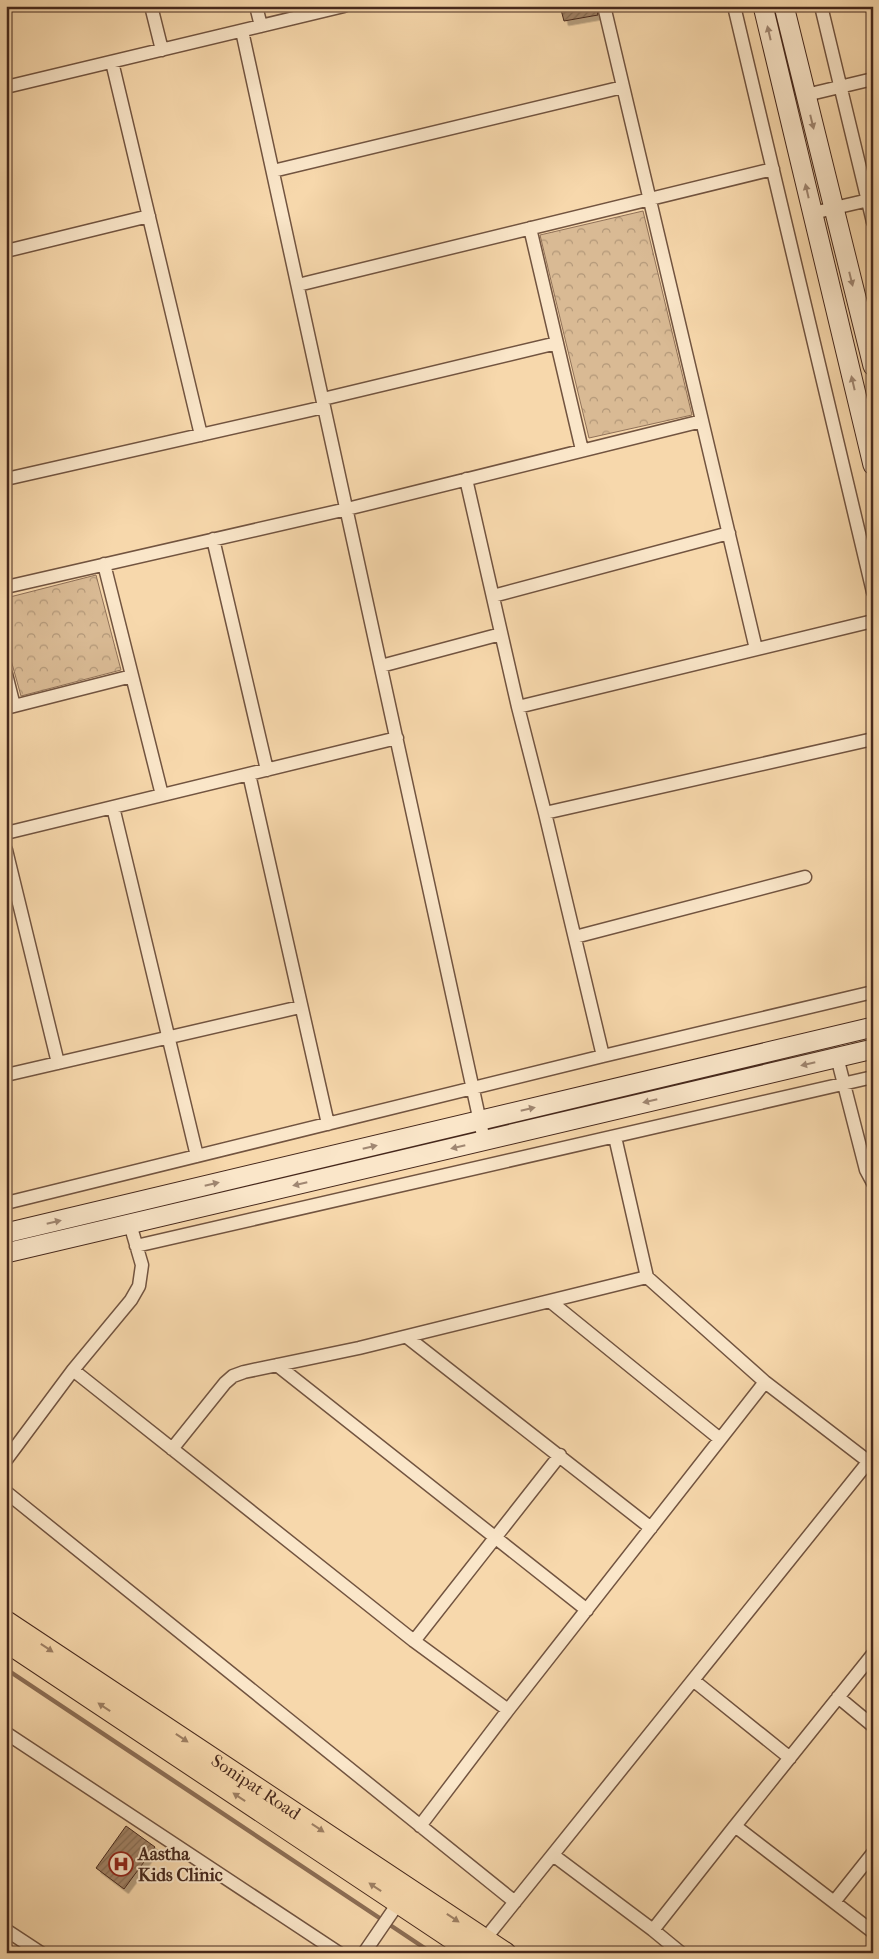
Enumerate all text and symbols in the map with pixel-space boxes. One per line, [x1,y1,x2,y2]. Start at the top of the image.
one-way arrow [765,26,773,41]
one-way arrow [809,114,817,129]
one-way arrow [803,184,811,199]
one-way arrow [848,272,856,287]
one-way arrow [849,376,857,391]
one-way arrow [801,1060,816,1068]
one-way arrow [643,1097,658,1105]
one-way arrow [520,1105,535,1113]
one-way arrow [362,1143,377,1151]
one-way arrow [450,1143,465,1151]
one-way arrow [204,1180,219,1188]
one-way arrow [292,1180,307,1188]
one-way arrow [46,1218,61,1226]
one-way arrow [40,1643,54,1653]
one-way arrow [97,1702,111,1712]
one-way arrow [176,1733,189,1743]
street label: Sonipat Road [207,1750,304,1825]
one-way arrow [233,1792,246,1802]
one-way arrow [311,1823,324,1833]
place label: Aastha Kids Clinic [137,1844,223,1886]
hospital icon: Aastha Kids Clinic [108,1851,134,1877]
one-way arrow [368,1882,381,1892]
one-way arrow [446,1913,460,1923]

